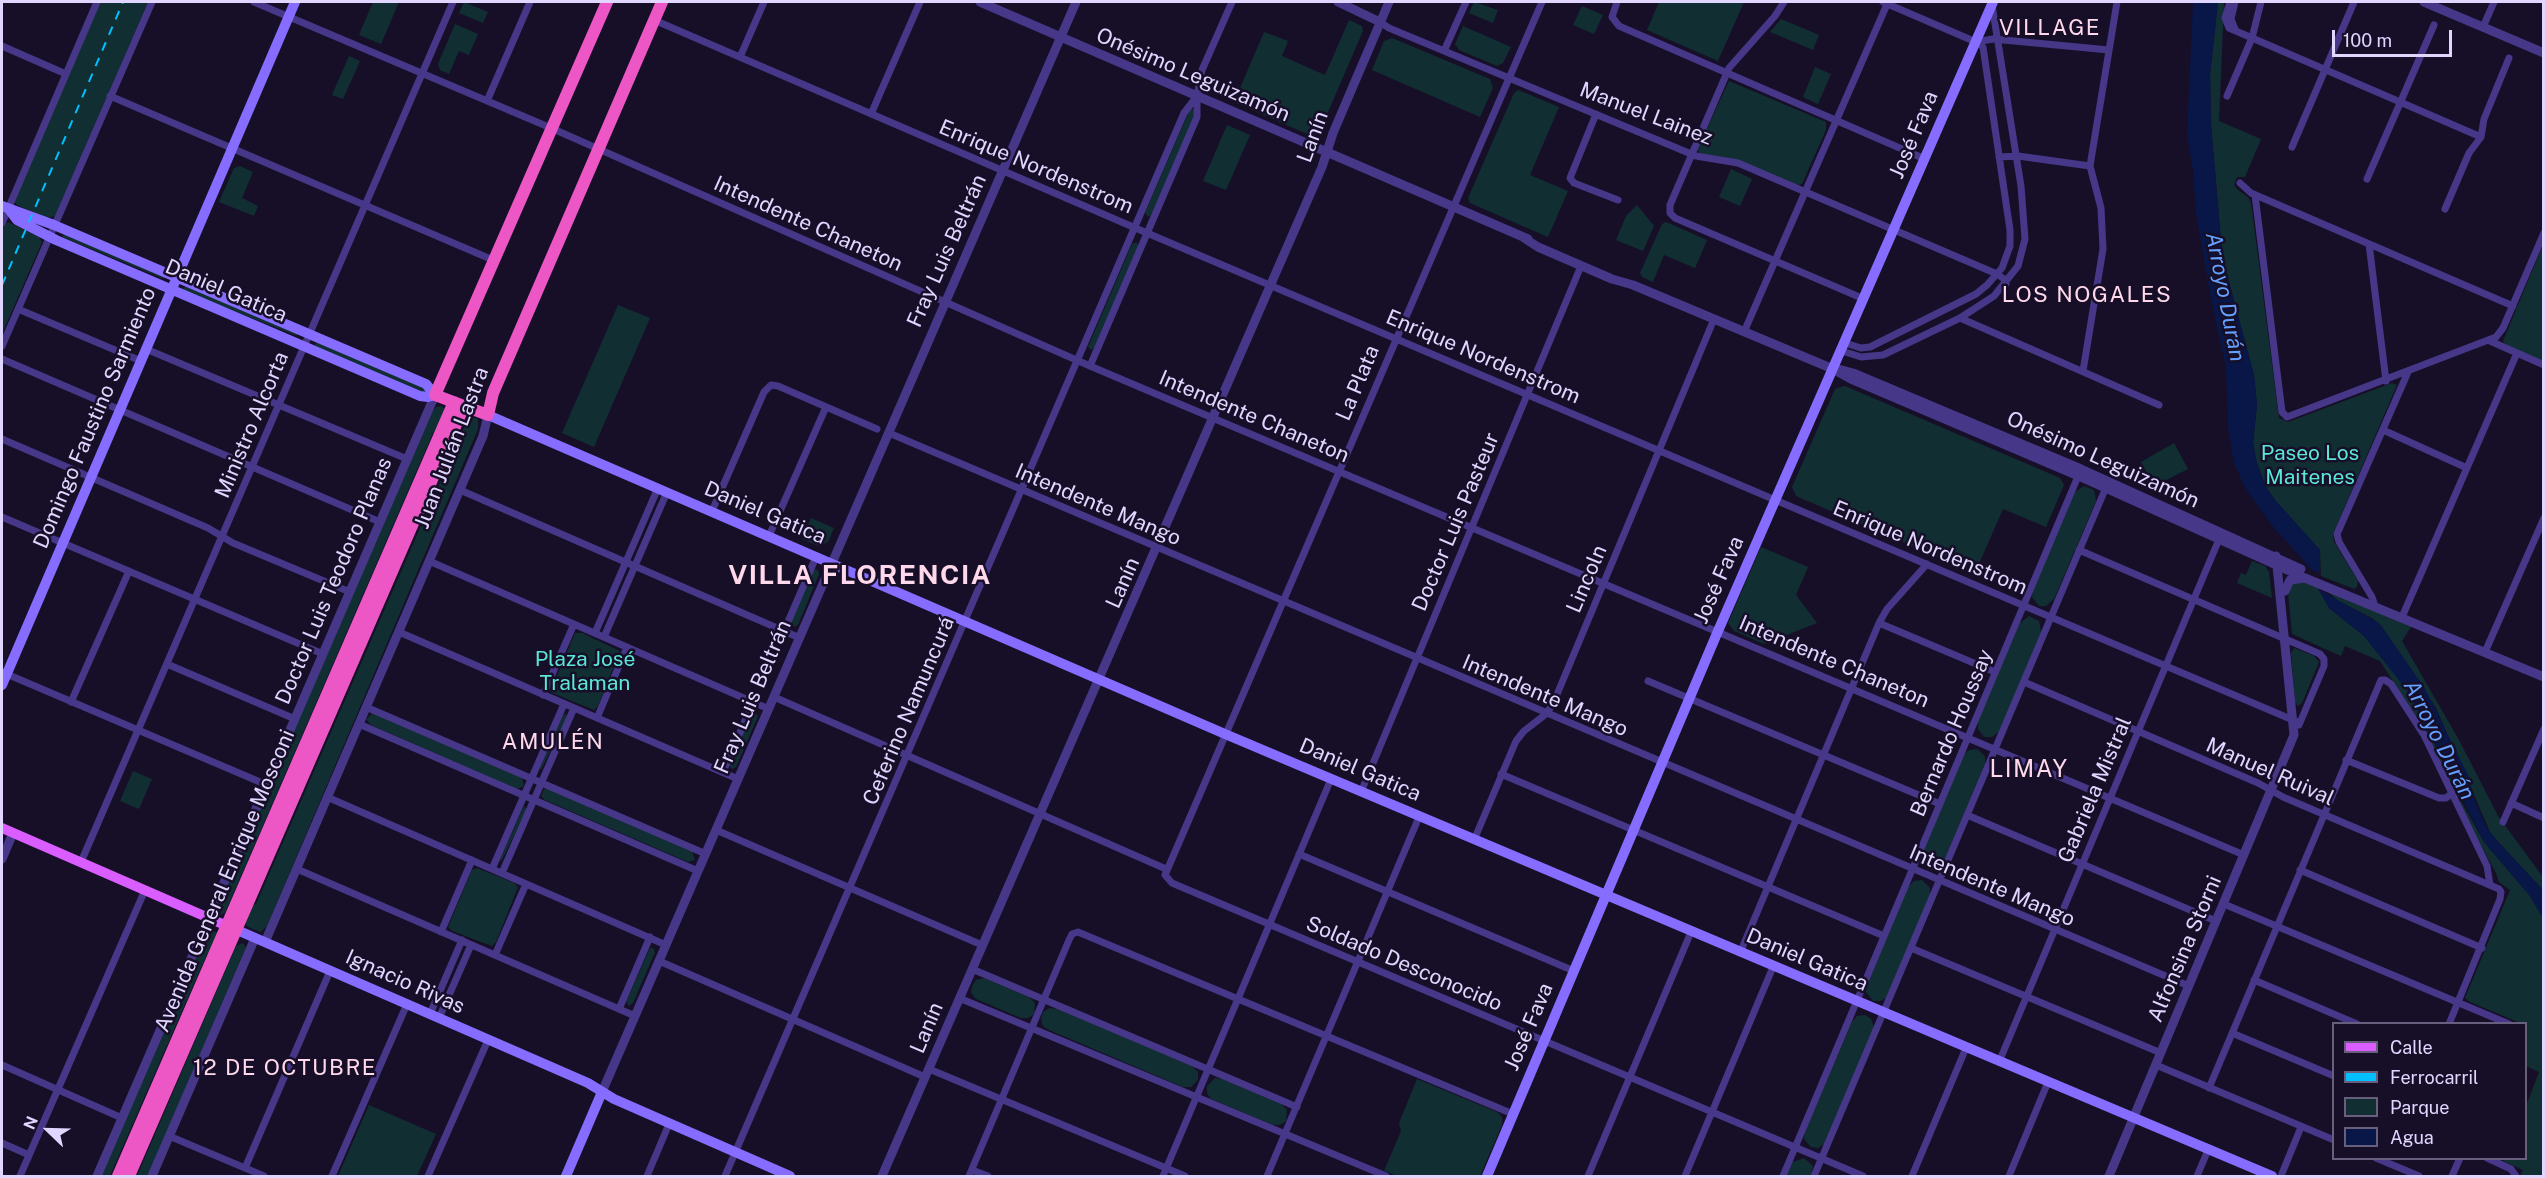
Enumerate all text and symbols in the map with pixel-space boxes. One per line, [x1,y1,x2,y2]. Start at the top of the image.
district label: VILLAGE [1999,15,2101,41]
scale bar [2335,18,2455,56]
street label: Onésimo Leguizamón [1092,23,1294,127]
text: 100 m [2343,30,2392,51]
street label: Manuel Lainez [1576,77,1716,151]
street label: José Fava [1884,87,1944,183]
street label: Lanín [1292,108,1334,166]
street label: Enrique Nordenstrom [935,115,1137,219]
street label: Intendente Chaneton [710,171,906,277]
street label: Fray Luis Beltrán [902,171,992,331]
water label: Arroyo Durán [2200,230,2250,364]
street label: Daniel Gatica [161,254,291,328]
district label: LOS NOGALES [2002,282,2172,308]
street label: Domingo Faustino Sarmiento [28,284,162,552]
street label: Enrique Nordenstrom [1382,305,1584,409]
street label: La Plata [1331,342,1385,424]
street label: Ministro Alcorta [210,348,294,502]
street label: Juan Julián Lastra [410,364,494,532]
street label: Intendente Chaneton [1155,366,1353,468]
street label: Onésimo Leguizamón [2003,406,2203,514]
street label: Doctor Luis Pasteur [1407,429,1505,615]
park label: Paseo Los Maitenes [2261,441,2359,491]
street label: Doctor Luis Teodoro Planas [271,454,397,708]
street label: Intendente Mango [1011,459,1185,551]
street label: Daniel Gatica [700,476,830,550]
street label: Enrique Nordenstrom [1829,496,2031,600]
street label: José Fava [1689,532,1749,628]
street label: Lincoln [1561,541,1613,617]
street label: Lanín [1101,554,1145,612]
district label: VILLA FLORENCIA [728,560,992,592]
street label: Intendente Chaneton [1735,611,1933,713]
street label: Ceferino Namuncurá [858,613,960,809]
street label: Fray Luis Beltrán [709,616,797,778]
street label: Bernardo Houssay [1905,646,1999,820]
park label: Plaza José Tralaman [535,647,635,697]
street label: Intendente Mango [1458,650,1632,742]
water label: Arroyo Durán [2398,676,2480,804]
street label: Gabriela Mistral [2053,713,2137,867]
street label: Avenida General Enrique Mosconi [150,726,300,1036]
district label: AMULÉN [502,729,604,755]
street label: Manuel Ruival [2202,732,2338,812]
street label: Daniel Gatica [1295,733,1425,807]
district label: LIMAY [1989,756,2069,784]
street label: Intendente Mango [1905,840,2079,932]
street label: Alfonsina Storni [2143,872,2227,1026]
street label: Soldado Desconocido [1302,911,1506,1017]
street label: Daniel Gatica [1742,923,1872,997]
street label: Ignacio Rivas [342,945,468,1019]
street label: José Fava [1499,979,1559,1075]
street label: Lanín [905,999,949,1057]
legend [2332,1022,2527,1160]
text: Calle [2390,1037,2433,1058]
district label: 12 DE OCTUBRE [193,1055,377,1081]
text: Ferrocarril [2390,1067,2478,1088]
text: Parque [2390,1097,2450,1118]
north arrow [18,1100,78,1160]
text: N [20,1113,42,1132]
text: Agua [2390,1127,2434,1148]

